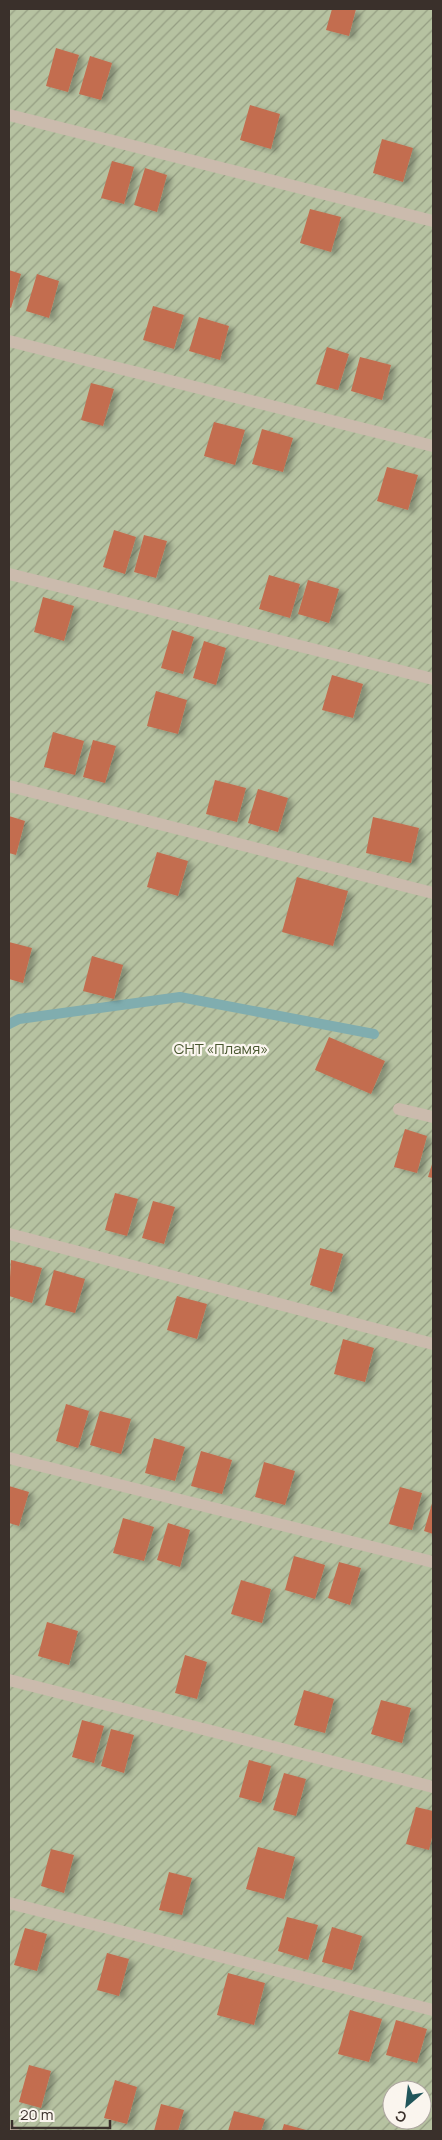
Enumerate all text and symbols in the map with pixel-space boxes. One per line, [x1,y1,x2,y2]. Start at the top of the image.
park label: СНТ «Пламя» [174,1038,268,1059]
north arrow [382,2080,432,2130]
scale bar [12,2098,110,2130]
text: 20 m [20,2104,53,2125]
text: С [392,2106,410,2128]

